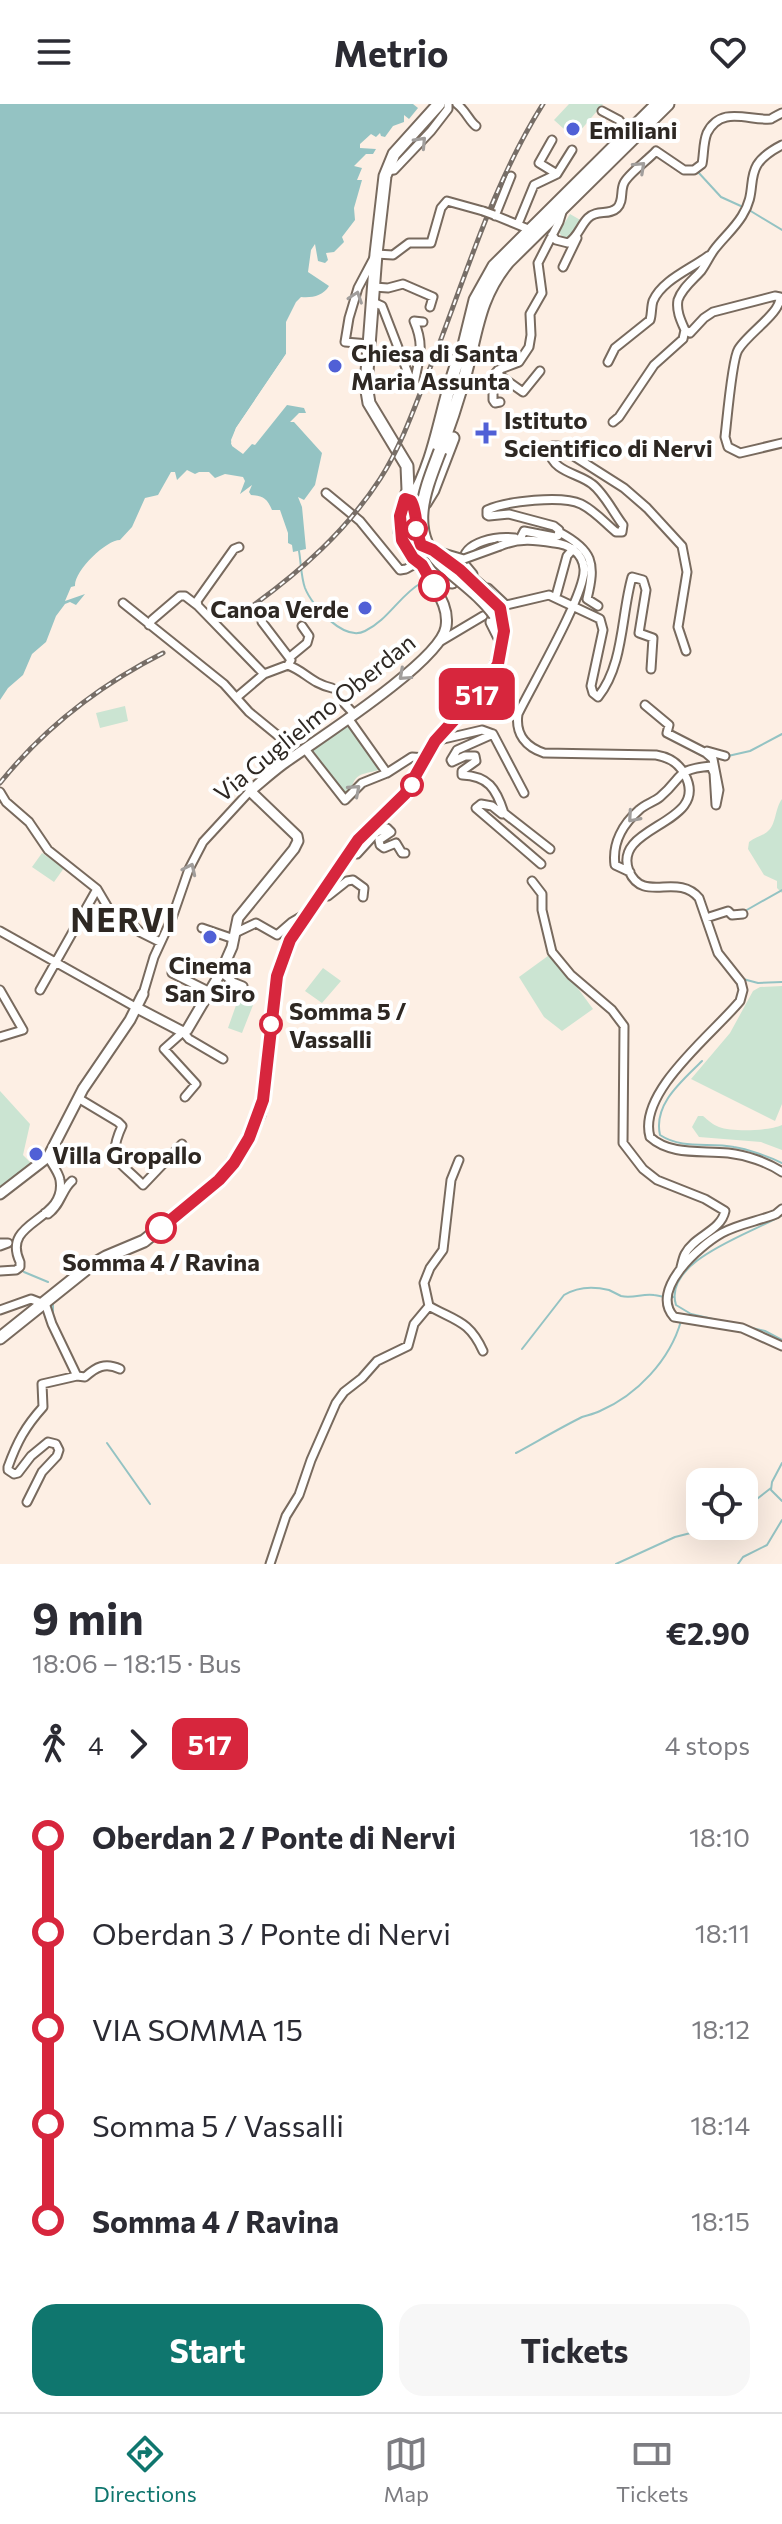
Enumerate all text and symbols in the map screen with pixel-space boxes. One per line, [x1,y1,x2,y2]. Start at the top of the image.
icon: menu [32,30,76,74]
text: Metrio [334,30,448,74]
icon: heart [706,30,750,74]
place label: Emiliani [589,115,677,144]
marker: Emiliani [564,120,582,138]
one-way arrow [412,137,427,151]
one-way arrow [631,162,645,176]
one-way arrow [346,290,363,304]
place label: Chiesa di Santa Maria Assunta [351,338,518,395]
marker: Chiesa di Santa Maria Assunta [326,357,344,375]
place label: Istituto Scientifico di Nervi [504,405,713,462]
marker: Istituto Scientifico di Nervi [475,422,497,444]
unlabelled marker [405,518,427,540]
unlabelled marker [419,571,449,601]
place label: Canoa Verde [210,594,349,623]
marker: Canoa Verde [356,599,374,617]
street label: Via Guglielmo Oberdan [208,627,420,807]
one-way arrow [399,666,413,681]
line badge: 517 [431,668,523,720]
text: 517 [455,677,499,711]
unlabelled marker [401,774,423,796]
one-way arrow [346,785,360,799]
one-way arrow [628,808,643,823]
one-way arrow [180,862,196,877]
district label: NERVI [70,899,178,939]
marker: Cinema San Siro [201,928,219,946]
place label: Cinema San Siro [165,950,255,1007]
place label: Somma 5 / Vassalli [289,996,406,1053]
marker: Somma 5 / Vassalli [260,1013,282,1035]
place label: Villa Gropallo [52,1140,202,1169]
marker: Villa Gropallo [27,1145,45,1163]
marker: Somma 4 / Ravina [146,1213,176,1243]
place label: Somma 4 / Ravina [62,1247,260,1276]
map controls [686,1468,758,1540]
button: locate [686,1468,758,1540]
text: 9 min [32,1590,144,1644]
text: €2.90 [666,1614,750,1651]
text: 18:06 – 18:15 · Bus [32,1647,241,1678]
icon: walk [32,1722,76,1766]
icon: forward [116,1722,160,1766]
text: 517 [188,1727,232,1761]
text: 4 [88,1729,104,1760]
text: 4 stops [665,1729,750,1760]
text: Oberdan 2 / Ponte di Nervi [92,1818,456,1855]
text: 18:10 [689,1821,750,1852]
text: Oberdan 3 / Ponte di Nervi [92,1914,451,1951]
text: 18:11 [695,1917,750,1948]
text: VIA SOMMA 15 [92,2010,303,2047]
text: 18:12 [691,2013,750,2044]
text: Somma 5 / Vassalli [92,2106,344,2143]
text: 18:14 [690,2109,750,2140]
text: Somma 4 / Ravina [92,2202,339,2239]
text: 18:15 [691,2205,750,2236]
button: Start [32,2304,383,2396]
button: Tickets [399,2304,750,2396]
tab: Directions [93,2432,197,2507]
tab: Map [384,2432,429,2507]
tab: Tickets [616,2432,688,2507]

